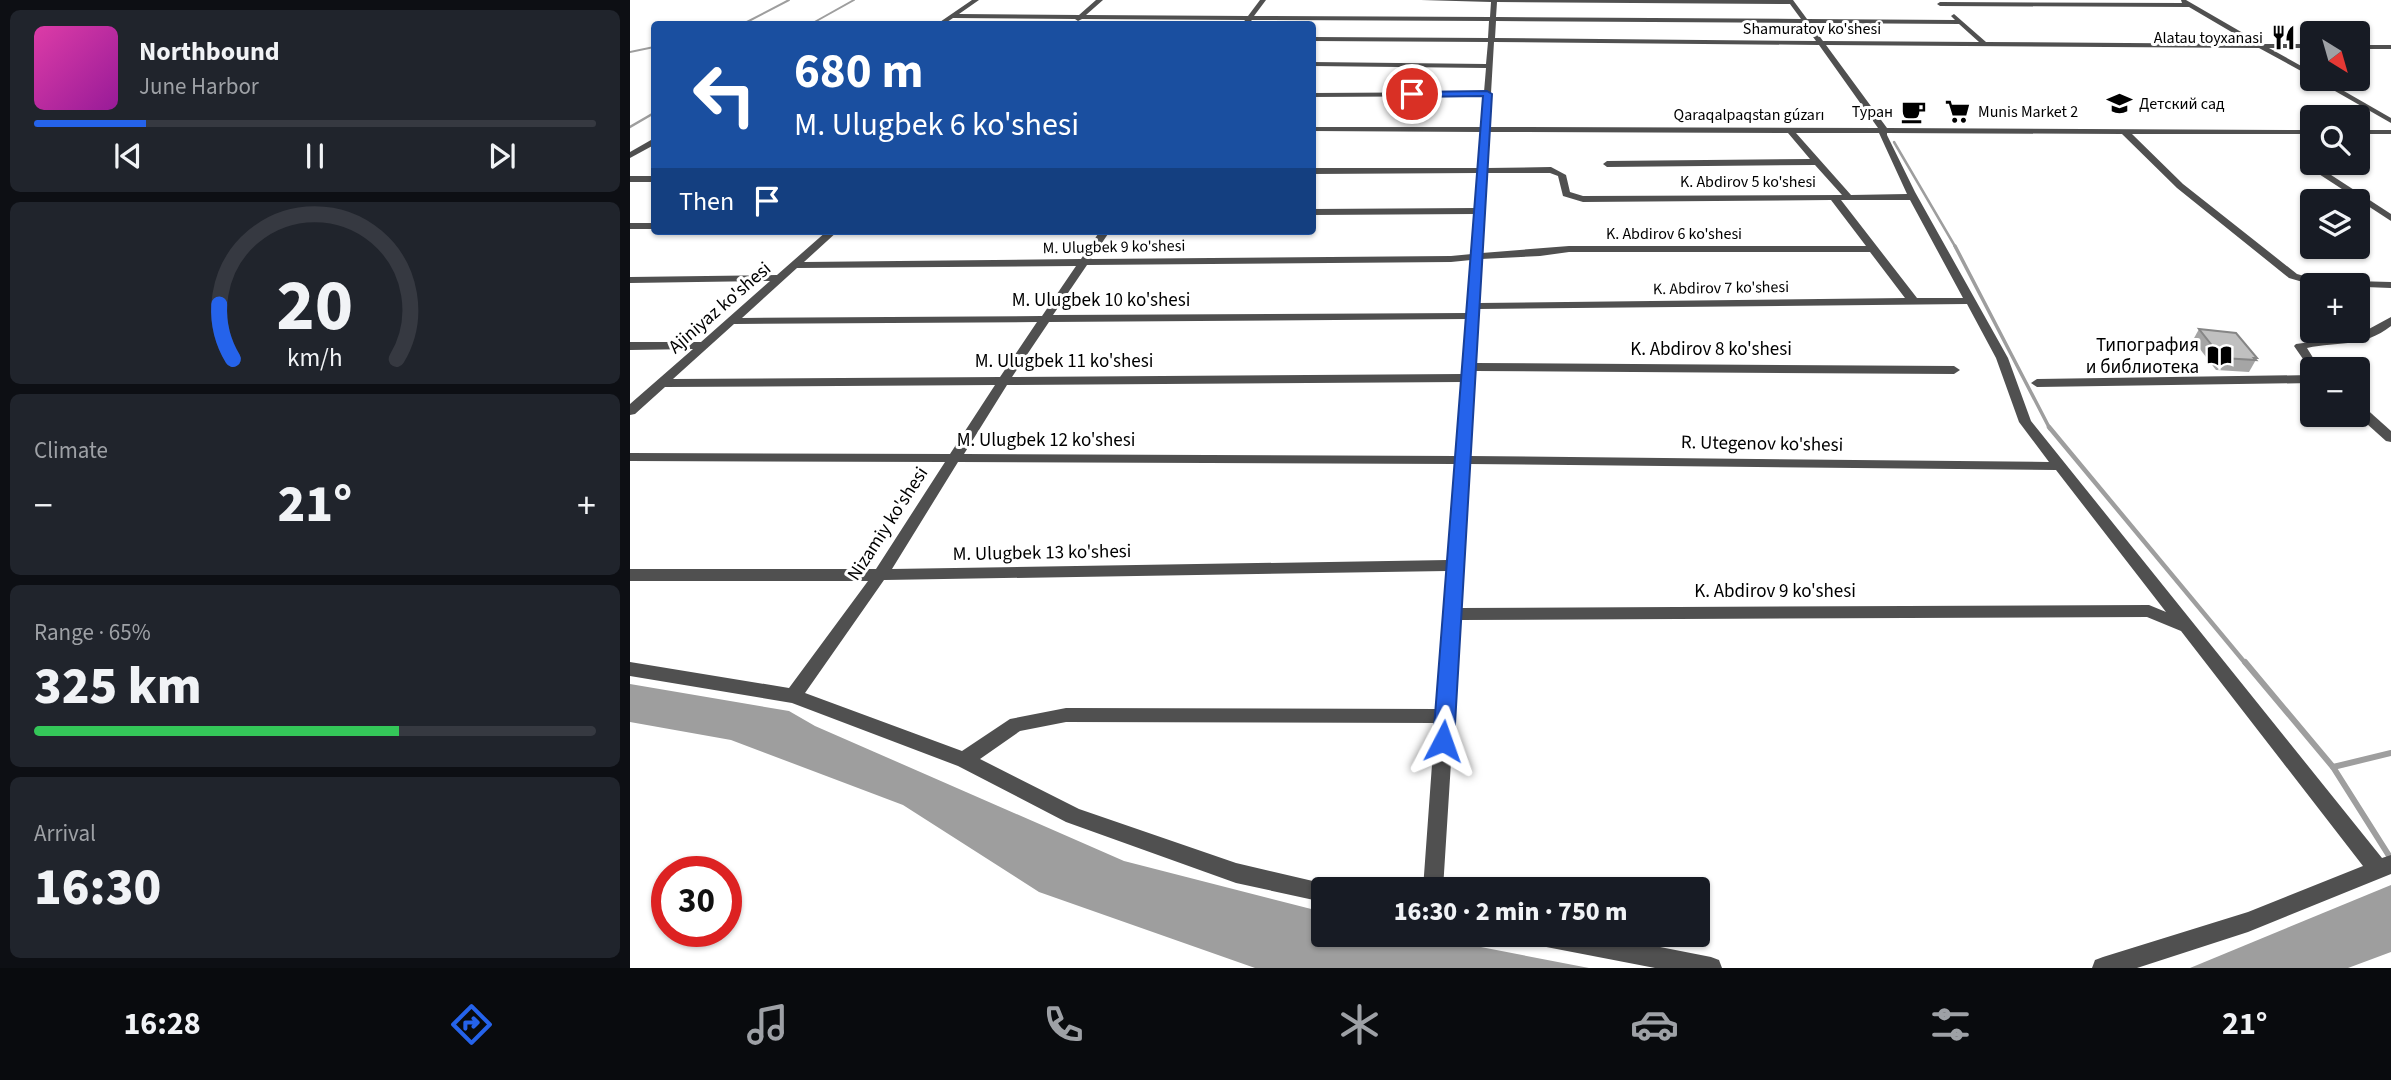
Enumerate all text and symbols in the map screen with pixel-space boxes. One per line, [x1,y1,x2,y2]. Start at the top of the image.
street label: Shamuratov ko'shesi [1743,18,1881,40]
north arrow [2300,21,2370,91]
map controls [2300,21,2370,427]
restaurant icon: Alatau toyxanasi [2269,24,2297,52]
place label: Alatau toyxanasi [2154,27,2263,49]
text: Northbound [139,33,280,70]
text: 680 m [794,37,923,107]
icon: left [679,49,770,140]
pin [1382,64,1442,124]
text: June Harbor [139,70,259,103]
icon: arrive [1393,75,1431,113]
school or university icon: Детский сад [2105,90,2133,118]
place label: Детский сад [2139,93,2225,115]
cafe icon: Туран [1899,98,1927,126]
supermarket icon: Munis Market 2 [1944,98,1972,126]
place label: Туран [1852,101,1893,123]
place label: Munis Market 2 [1978,101,2078,123]
text: M. Ulugbek 6 ko'shesi [794,102,1079,148]
street label: Qaraqalpaqstan gúzarı [1674,104,1824,126]
button: search [2300,105,2370,175]
icon: previous [109,137,147,175]
icon: pause [296,137,334,175]
icon: next [483,137,521,175]
street label: K. Abdirov 5 ko'shesi [1680,171,1816,193]
icon: arrive [748,182,786,220]
text: Then [679,183,734,220]
button: layers [2300,189,2370,259]
street label: K. Abdirov 6 ko'shesi [1606,223,1742,245]
street label: M. Ulugbek 9 ko'shesi [1043,235,1185,259]
text: 20 [277,254,353,358]
street label: Ajiniyaz ko'shesi [663,256,777,360]
button: + [2300,273,2370,343]
street label: K. Abdirov 7 ko'shesi [1653,276,1789,300]
street label: M. Ulugbek 10 ko'shesi [1012,287,1190,314]
place label: Типография и библиотека [2086,332,2199,381]
street label: K. Abdirov 8 ko'shesi [1630,336,1792,363]
text: km/h [287,339,343,375]
library icon: Типография и библиотека [2205,342,2233,370]
street label: M. Ulugbek 11 ko'shesi [975,348,1153,375]
button: − [2300,357,2370,427]
street label: M. Ulugbek 12 ko'shesi [957,427,1135,454]
street label: R. Utegenov ko'shesi [1681,429,1843,459]
text: Climate [34,434,108,467]
street label: Nizamiy ko'shesi [841,462,935,586]
text: 21° [278,468,352,542]
text: − [34,479,53,533]
text: + [577,479,596,533]
street label: M. Ulugbek 13 ko'shesi [952,538,1132,568]
street label: K. Abdirov 9 ko'shesi [1694,578,1856,605]
text: Range · 65% [34,616,151,649]
text: 325 km [34,650,202,724]
position arrow [1406,704,1480,778]
text: Arrival [34,817,96,850]
text: 16:30 [34,851,161,925]
speed limit sign: 30 [651,856,742,947]
text: 16:30 · 2 min · 750 m [1394,893,1627,930]
icon: directions [447,1000,496,1049]
icon: music [743,1000,792,1049]
icon: phone [1039,1000,1088,1049]
icon: climate [1335,1000,1384,1049]
icon: car [1630,1000,1679,1049]
icon: filters [1926,1000,1975,1049]
text: 16:28 [123,1001,201,1047]
text: 21° [2222,1001,2268,1047]

